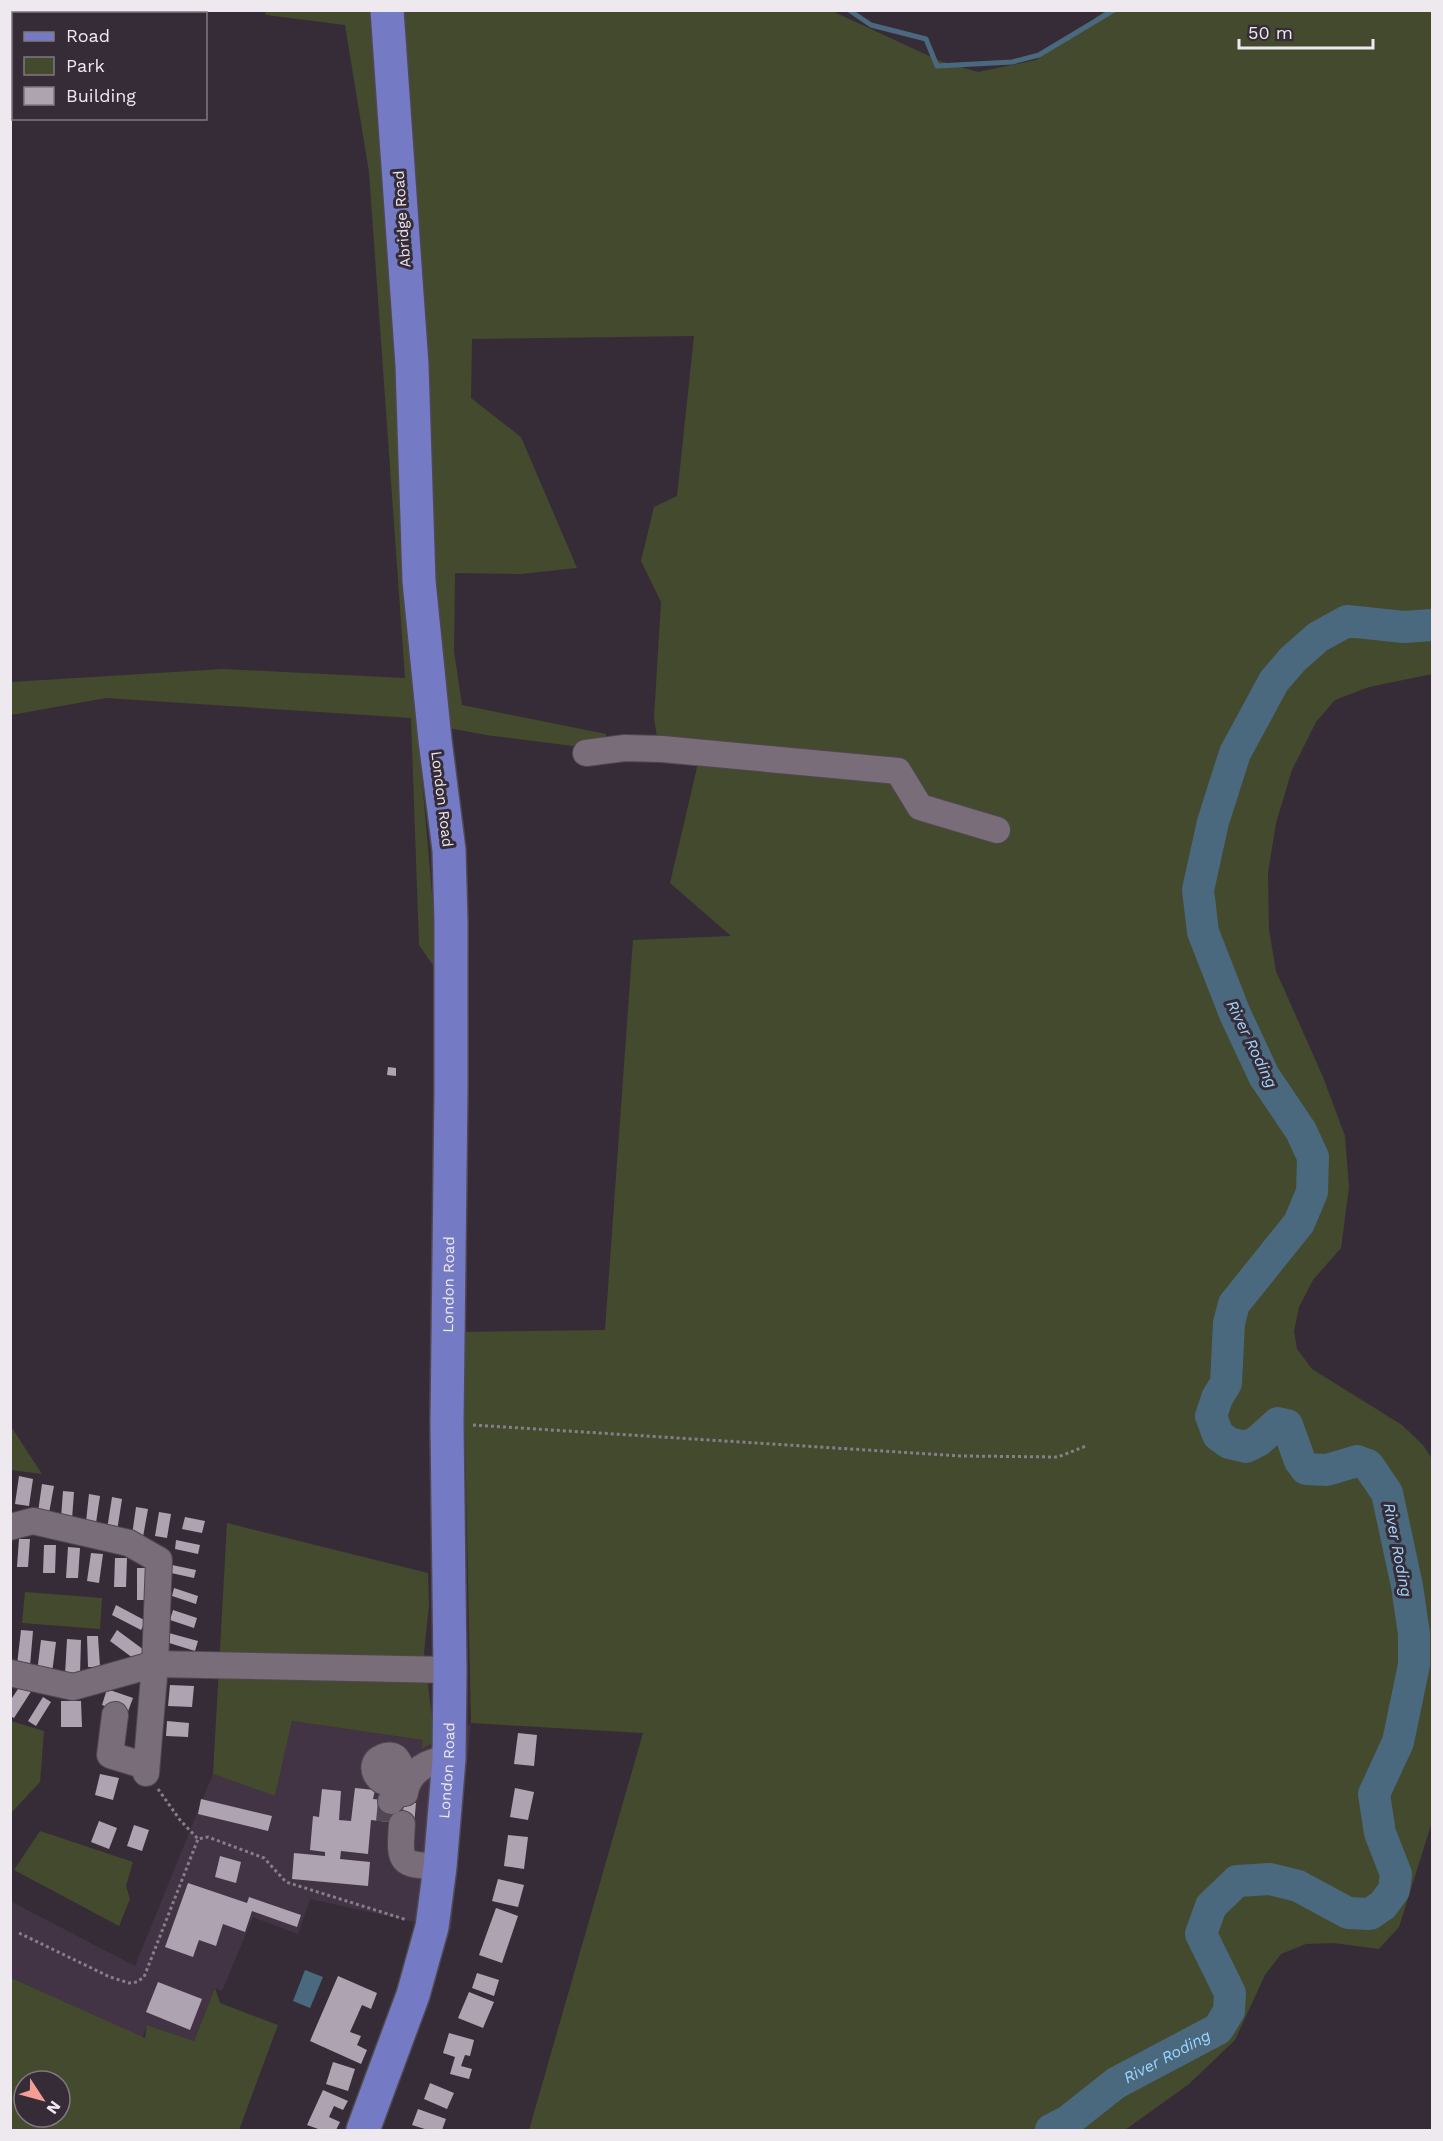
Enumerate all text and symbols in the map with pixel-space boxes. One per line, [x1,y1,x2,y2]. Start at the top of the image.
legend [12,12,207,120]
scale bar [1239,12,1372,50]
text: 50 m [1248,22,1293,43]
text: Road [66,25,110,46]
text: Park [66,55,105,76]
text: Building [66,85,136,106]
street label: Abridge Road [390,170,414,268]
street label: London Road [427,750,457,848]
water label: River Roding [1222,997,1282,1091]
street label: London Road [439,1236,458,1333]
water label: River Roding [1380,1501,1416,1599]
street label: London Road [435,1722,458,1819]
water label: River Roding [1120,2025,1214,2087]
north arrow [12,2069,72,2129]
text: N [43,2097,65,2118]

